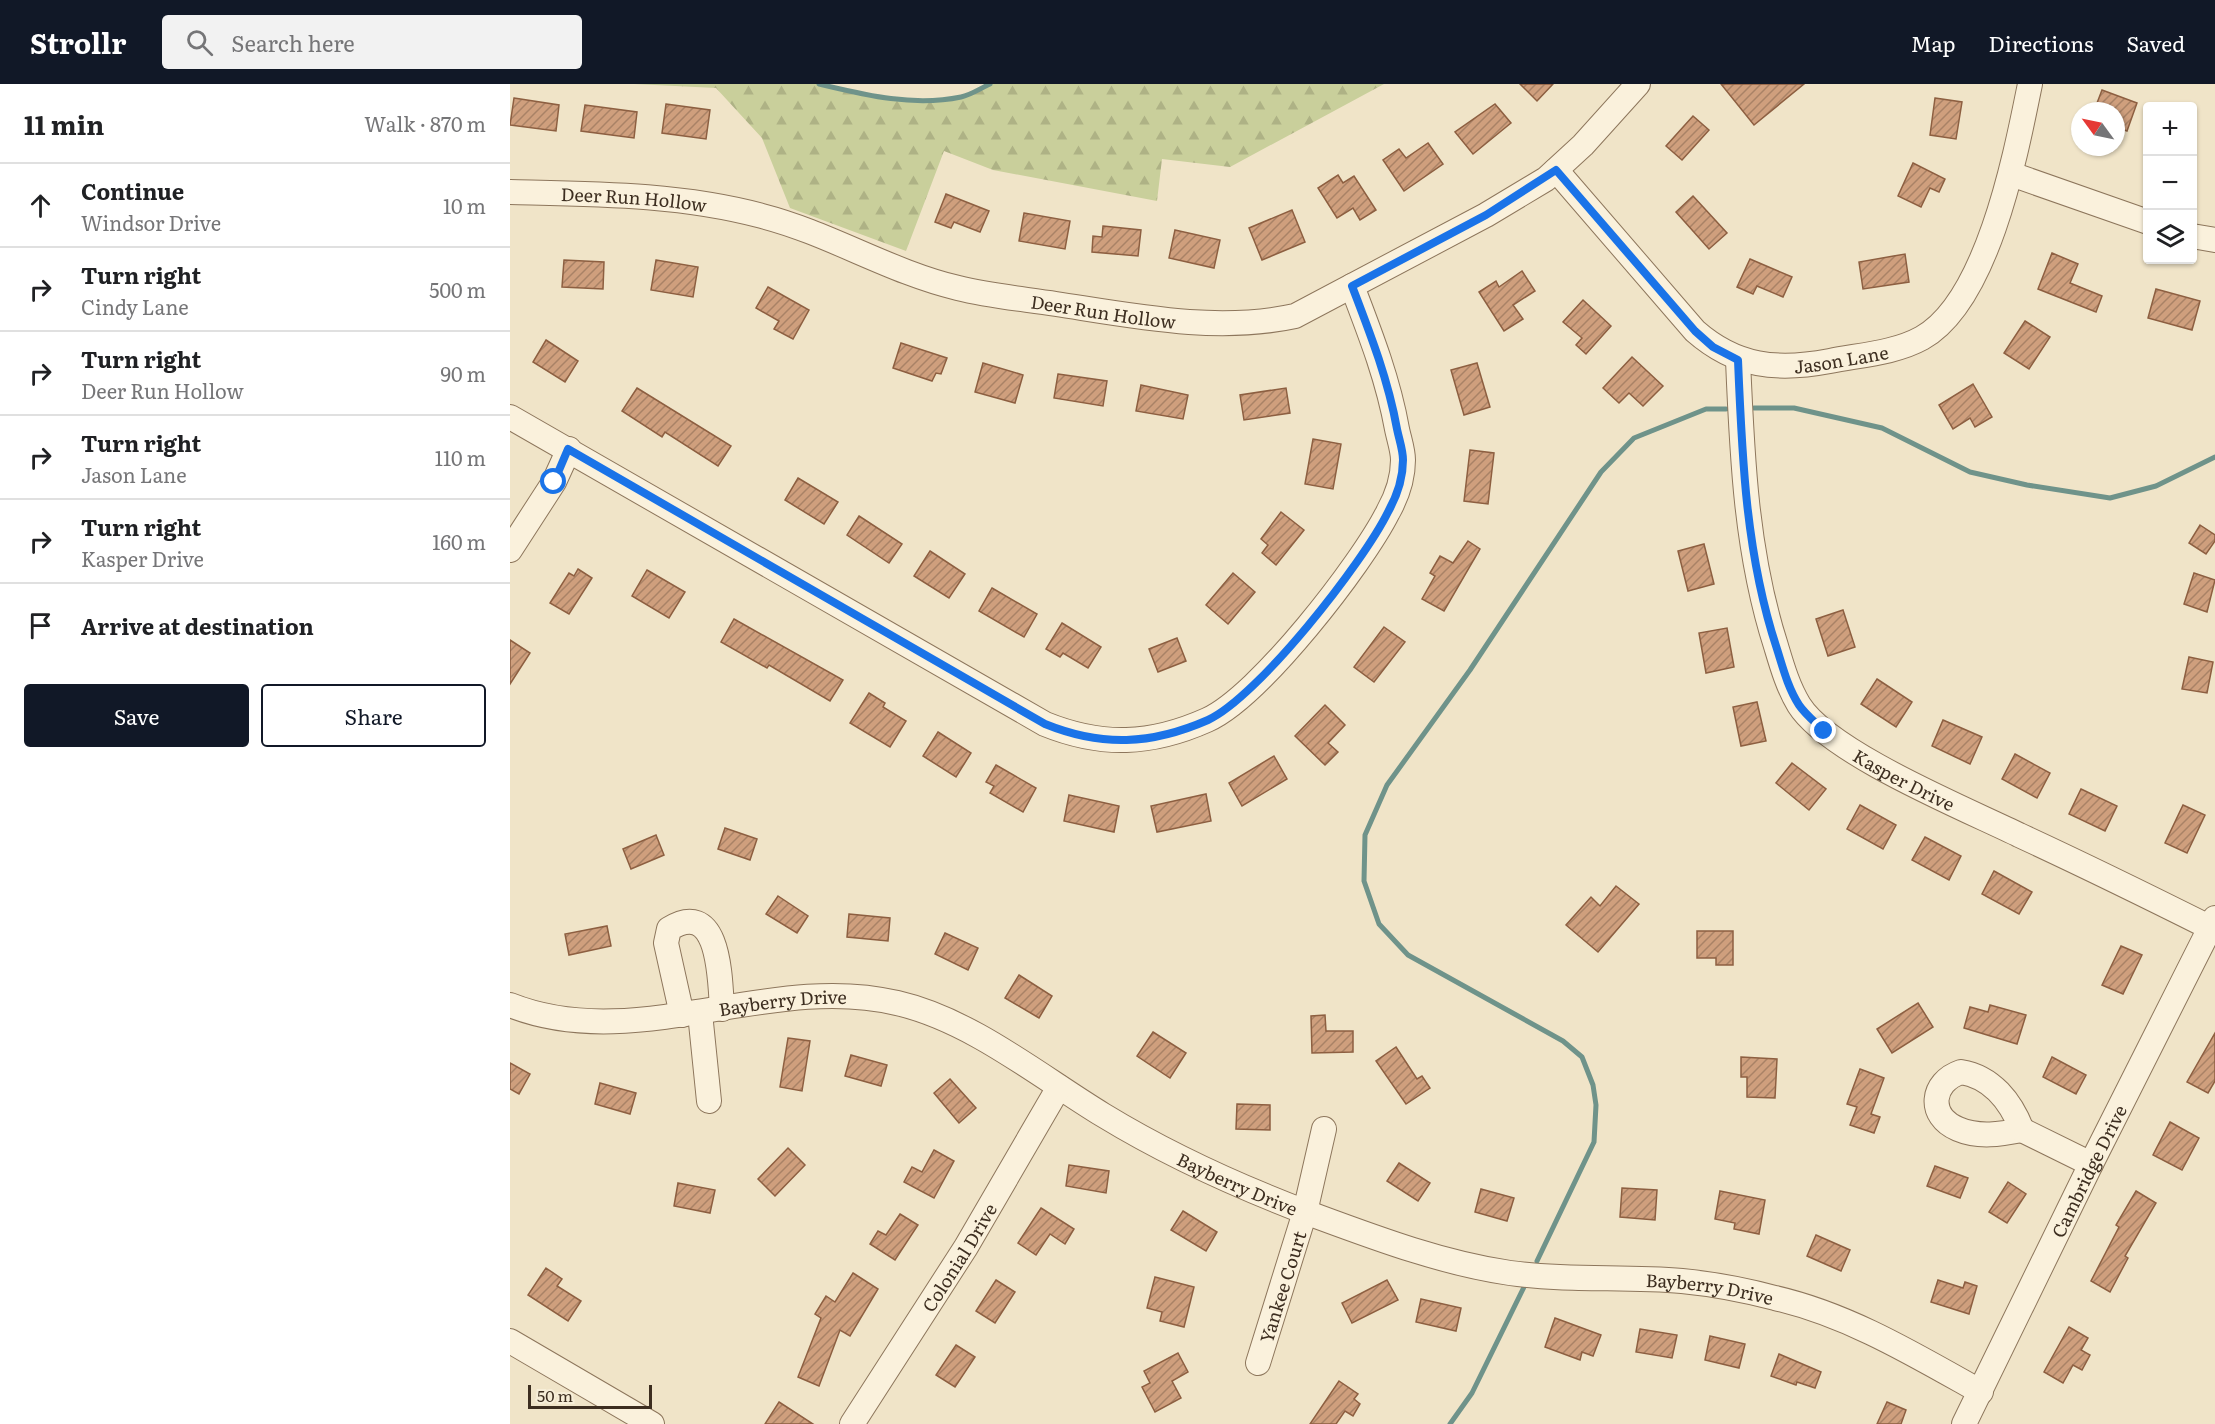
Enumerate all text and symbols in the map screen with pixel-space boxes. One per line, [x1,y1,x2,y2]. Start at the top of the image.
search box [162,15,582,69]
text: Strollr [30,21,126,63]
icon: search [183,26,216,59]
text: Search here [231,26,355,59]
text: Map [1911,27,1956,58]
text: Directions [1989,27,2094,58]
text: Saved [2127,27,2185,58]
north arrow [2071,102,2125,156]
map controls [2143,102,2197,264]
button: + [2143,102,2197,156]
text: 11 min [24,104,104,143]
text: Walk · 870 m [364,108,486,138]
button: − [2143,156,2197,210]
text: Continue [81,174,184,207]
street label: Deer Run Hollow [560,180,709,218]
icon: ahead [24,189,57,222]
text: 10 m [443,190,486,220]
text: Windsor Drive [81,207,221,237]
button: layers [2143,210,2197,264]
text: Turn right [81,258,201,291]
icon: right [24,273,57,306]
text: 500 m [429,274,486,304]
street label: Deer Run Hollow [1029,287,1178,334]
text: Cindy Lane [81,291,189,321]
street label: Jason Lane [1793,337,1891,379]
text: Turn right [81,342,201,375]
icon: right [24,357,57,390]
text: 90 m [441,358,486,388]
text: Deer Run Hollow [81,375,244,405]
text: Turn right [81,426,201,459]
icon: right [24,441,57,474]
text: 110 m [435,442,486,472]
text: Jason Lane [81,459,187,489]
route start [540,468,566,494]
text: Turn right [81,510,201,543]
icon: right [24,525,57,558]
text: 160 m [432,526,486,556]
text: Kasper Drive [81,543,204,573]
icon: arrive [24,609,57,642]
text: Arrive at destination [81,609,314,642]
button: Save [24,684,249,747]
button: Share [261,684,486,747]
route end [1810,717,1836,743]
street label: Kasper Drive [1848,741,1960,817]
street label: Bayberry Drive [716,982,847,1022]
street label: Cambridge Drive [2044,1100,2132,1242]
street label: Bayberry Drive [1173,1145,1302,1221]
street label: Colonial Drive [914,1198,1002,1317]
street label: Yankee Court [1252,1227,1312,1346]
street label: Bayberry Drive [1645,1265,1777,1311]
scale bar [528,1382,652,1410]
text: 50 m [537,1383,573,1407]

